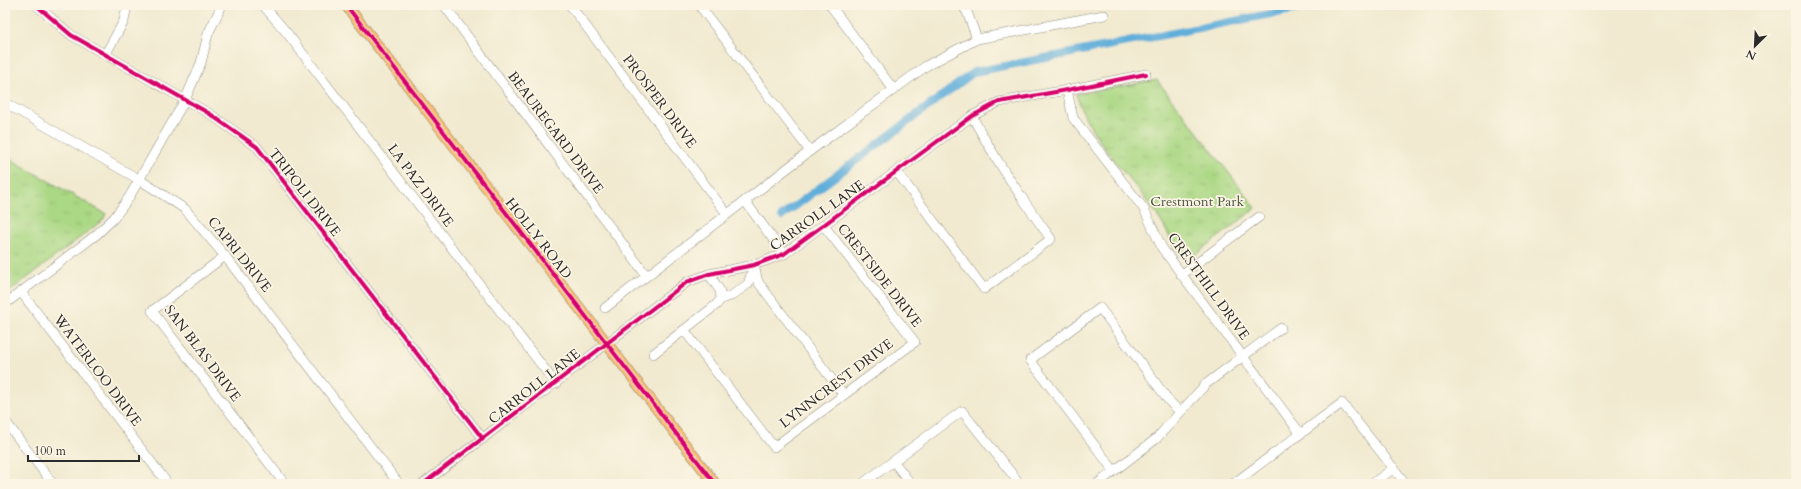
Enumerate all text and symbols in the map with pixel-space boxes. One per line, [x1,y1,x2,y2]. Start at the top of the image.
north arrow [1735,26,1775,66]
text: N [1743,46,1759,63]
street label: PROSPER DRIVE [618,51,701,152]
street label: BEAUREGARD DRIVE [503,67,608,198]
street label: LA PAZ DRIVE [383,140,458,231]
street label: TRIPOLI DRIVE [264,144,345,241]
street label: CARROLL LANE [766,175,869,255]
park label: Crestmont Park [1150,192,1244,211]
street label: HOLLY ROAD [501,194,576,283]
street label: CAPRI DRIVE [203,213,276,296]
street label: CRESTSIDE DRIVE [833,220,926,331]
street label: CRESTHILL DRIVE [1163,229,1254,344]
street label: SAN BLAS DRIVE [160,301,245,406]
street label: WATERLOO DRIVE [49,310,146,430]
street label: LYNNCREST DRIVE [776,334,897,432]
street label: CARROLL LANE [484,344,585,428]
scale bar [28,437,139,463]
text: 100 m [34,443,67,459]

